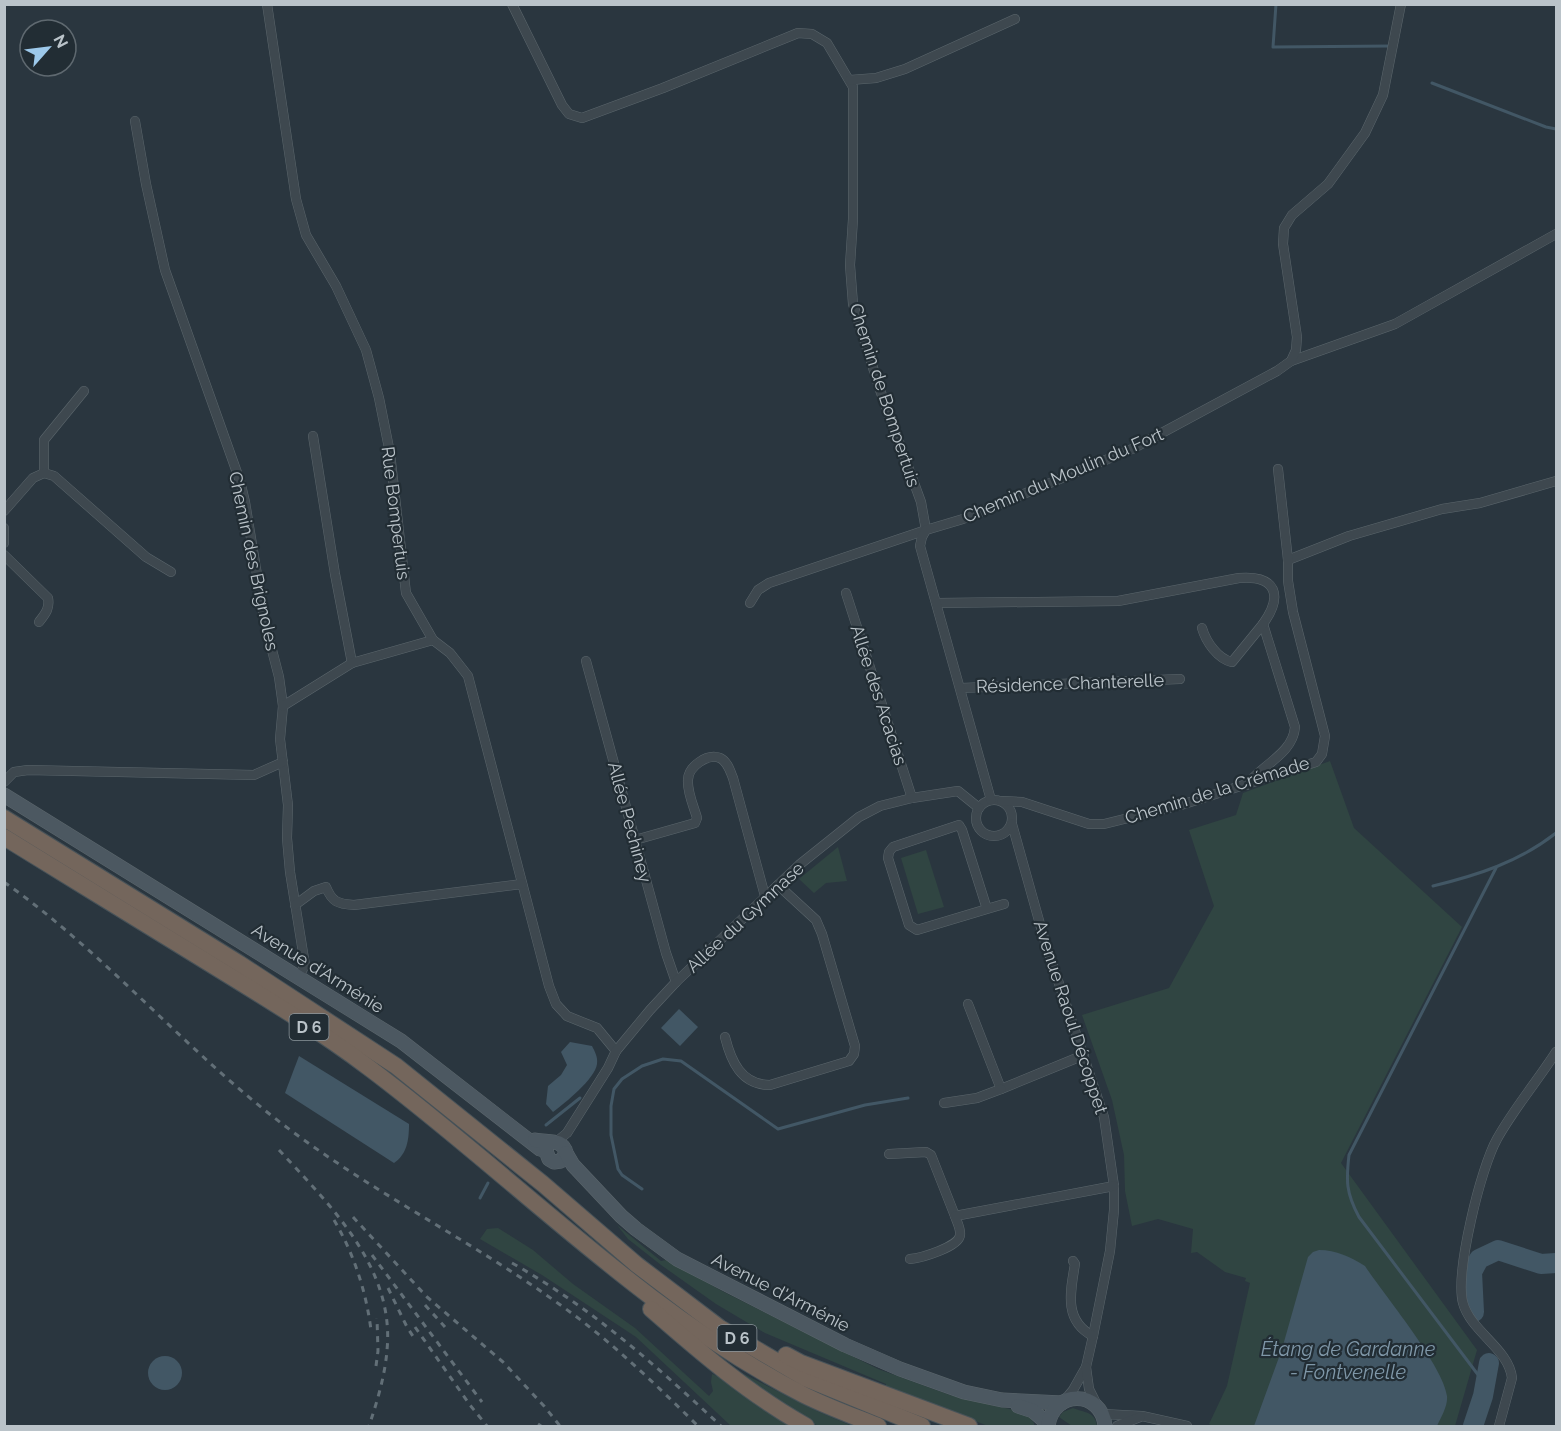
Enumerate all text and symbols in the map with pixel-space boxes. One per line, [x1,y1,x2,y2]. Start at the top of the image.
north arrow [18,18,78,78]
text: N [50,31,72,51]
street label: Chemin de Bompertuis [845,301,925,490]
street label: Chemin du Moulin du Fort [960,423,1166,527]
street label: Rue Bompertuis [377,445,415,581]
street label: Chemin des Brignoles [225,469,283,653]
street label: Allée des Acacias [846,622,912,768]
street label: Résidence Chanterelle [976,669,1165,697]
street label: Chemin de la Crémade [1122,752,1312,828]
street label: Allée Pechiney [604,759,656,885]
street label: Allée du Gymnase [682,857,808,977]
street label: Avenue Raoul Décoppet [1030,918,1112,1116]
street label: Avenue d'Arménie [248,919,388,1017]
road number: D 6 [290,1014,328,1040]
street label: Avenue d'Arménie [709,1248,854,1336]
road number: D 6 [718,1325,756,1351]
water label: Étang de Gardanne - Fontvenelle [1261,1337,1436,1384]

